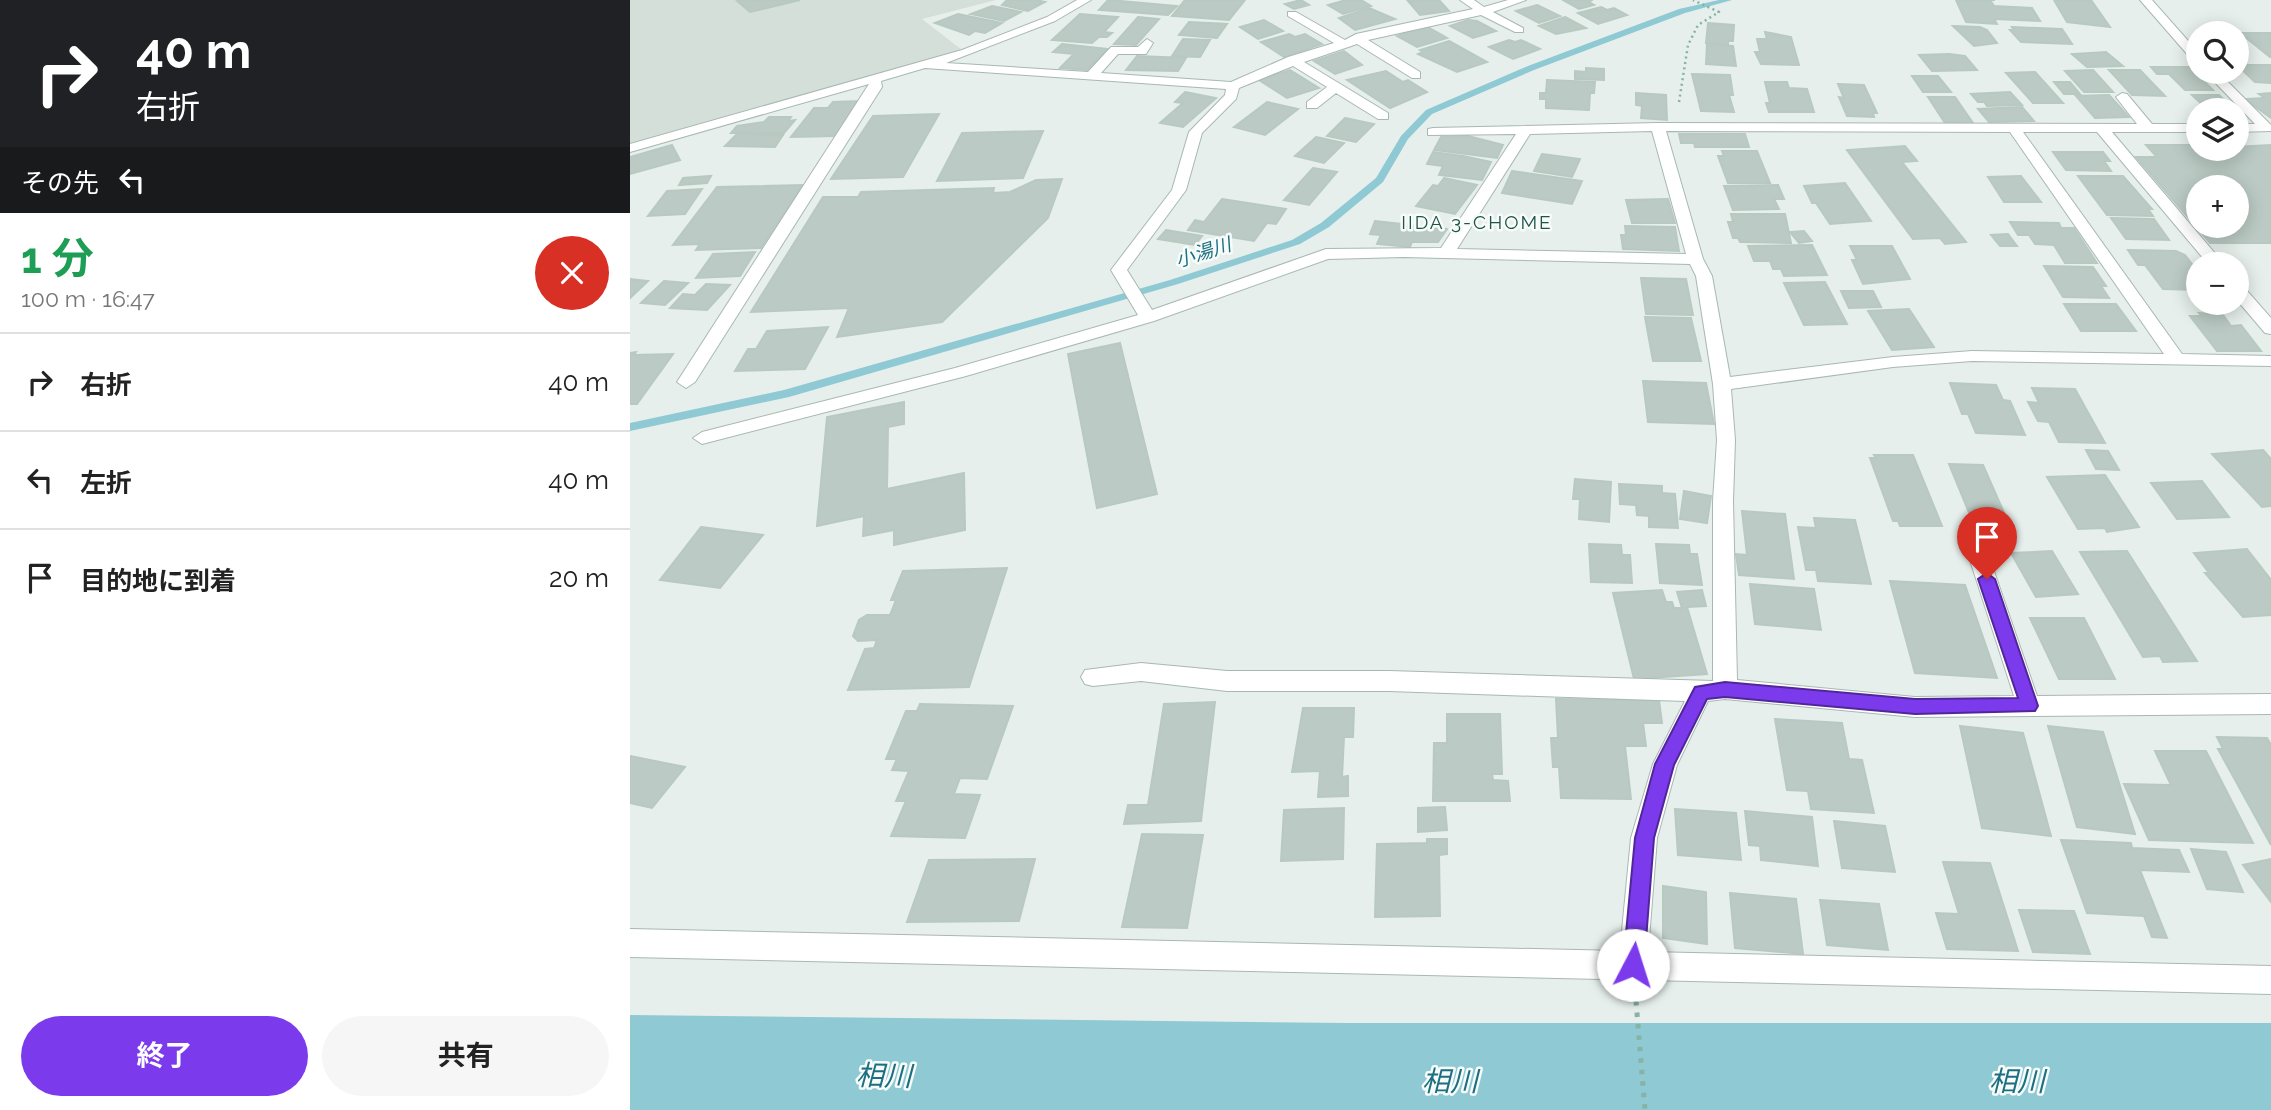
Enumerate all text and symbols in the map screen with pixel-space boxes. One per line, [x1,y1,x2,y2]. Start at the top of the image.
map controls [2186,21,2249,315]
button: search [2186,21,2249,84]
text: 40 m [136,22,251,79]
icon: right [21,28,112,119]
text: 右折 [136,88,200,125]
button: layers [2186,98,2249,161]
icon: left [113,161,151,199]
text: その先 [21,168,99,198]
button: + [2186,175,2249,238]
district label: IIDA 3-CHOME [1401,211,1553,233]
water label: 小湯川 [1172,232,1235,271]
text: 1 分 [21,234,94,283]
button: close [535,236,609,310]
button: − [2186,252,2249,315]
text: 100 m · 16:47 [21,285,155,312]
icon: right [21,363,59,401]
text: 40 m [548,367,609,397]
text: 右折 [80,370,132,400]
icon: left [21,461,59,499]
text: 40 m [548,465,609,495]
text: 左折 [80,468,132,498]
pin [1957,507,2017,579]
icon: arrive [1968,518,2006,556]
icon: arrive [21,559,59,597]
text: 20 m [549,563,609,593]
text: 目的地に到着 [80,566,236,596]
position arrow [1596,928,1670,1002]
button: 終了 [21,1016,308,1096]
button: 共有 [322,1016,609,1096]
water label: 相川 [856,1059,915,1093]
water label: 相川 [1422,1065,1481,1098]
water label: 相川 [1989,1065,2048,1098]

